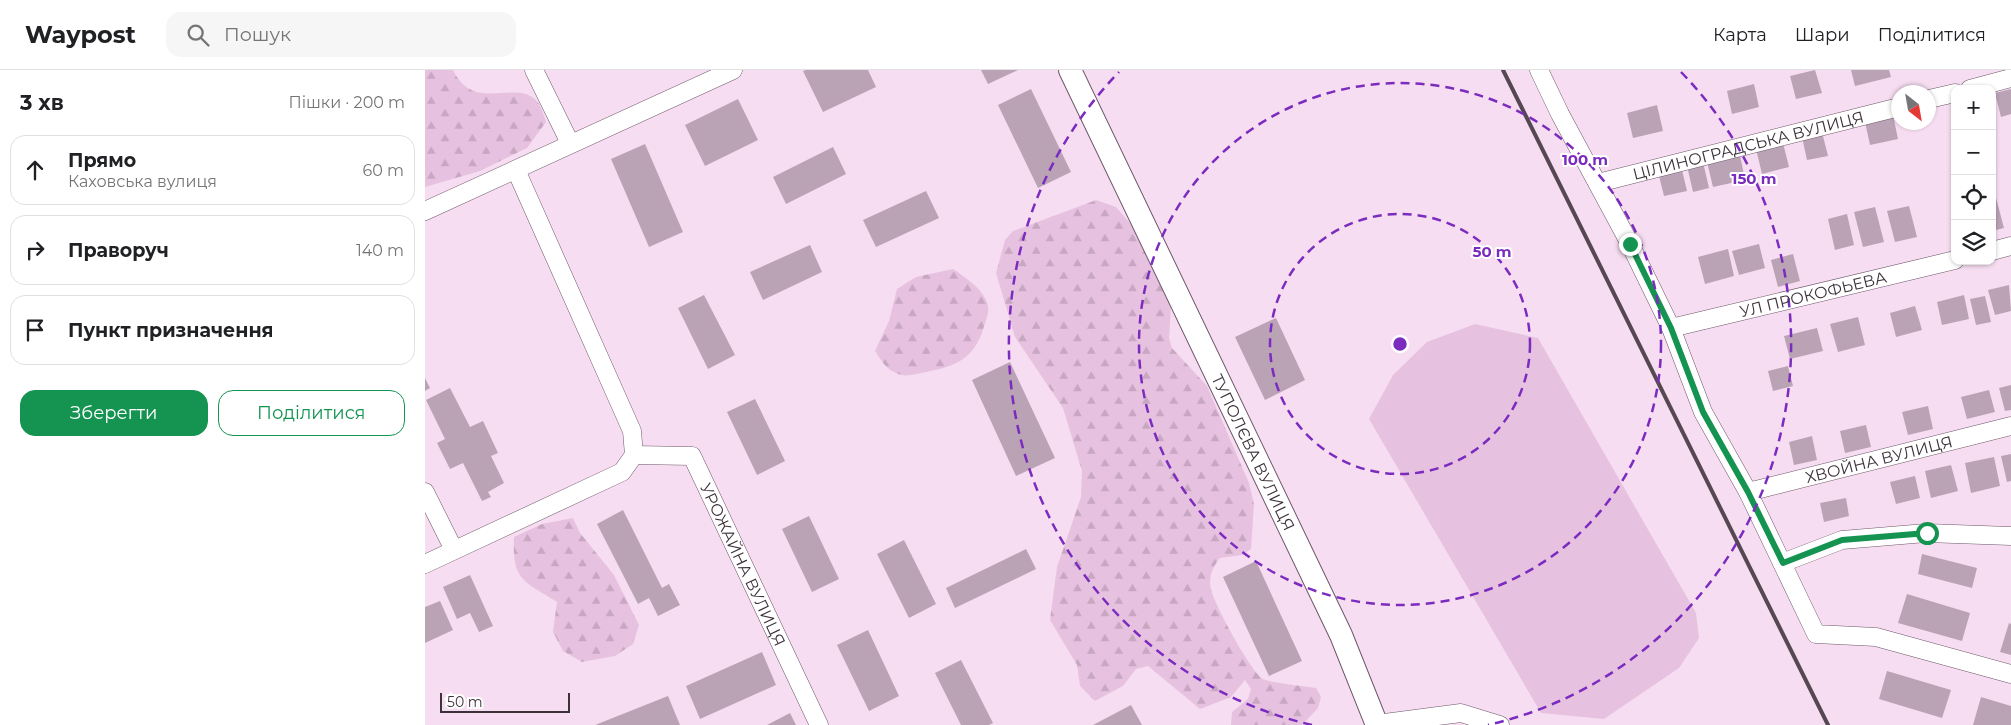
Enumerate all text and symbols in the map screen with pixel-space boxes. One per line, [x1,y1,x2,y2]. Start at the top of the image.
search box [166,12,516,57]
text: Waypost [25,20,136,49]
icon: search [184,21,212,49]
text: Пошук [224,23,291,46]
text: Карта [1713,24,1767,46]
text: Шари [1795,24,1850,46]
text: Поділитися [1878,24,1986,46]
north arrow [1891,85,1936,130]
map controls [1951,85,1996,265]
button: + [1951,85,1996,130]
text: 3 хв [20,90,64,115]
text: Пішки · 200 m [288,93,405,112]
street label: ЦІЛИНОГРАДСЬКА ВУЛИЦЯ [1631,107,1866,183]
button: − [1951,130,1996,175]
text: Прямо [68,149,136,172]
text: 100 m [1562,150,1608,169]
icon: ahead [21,156,49,184]
text: 60 m [362,161,404,180]
text: 150 m [1732,169,1776,188]
text: Каховська вулиця [68,172,217,191]
button: locate [1951,175,1996,220]
button: layers [1951,220,1996,265]
route end [1619,233,1642,256]
icon: right [21,236,49,264]
text: Праворуч [68,239,169,262]
text: 140 m [356,241,404,260]
text: 50 m [1472,242,1512,261]
street label: УЛ ПРОКОФЬЕВА [1738,267,1888,321]
icon: arrive [21,316,49,344]
text: Пункт призначення [68,319,274,342]
centre of rings [1391,335,1409,353]
street label: ТУПОЛЄВА ВУЛИЦЯ [1208,371,1299,534]
button: Зберегти [20,390,208,436]
button: Поділитися [218,390,405,436]
street label: ХВОЙНА ВУЛИЦЯ [1803,432,1955,487]
street label: УРОЖАЙНА ВУЛИЦЯ [697,480,790,649]
route start [1916,522,1939,545]
scale bar [440,690,570,713]
text: 50 m [447,693,483,711]

